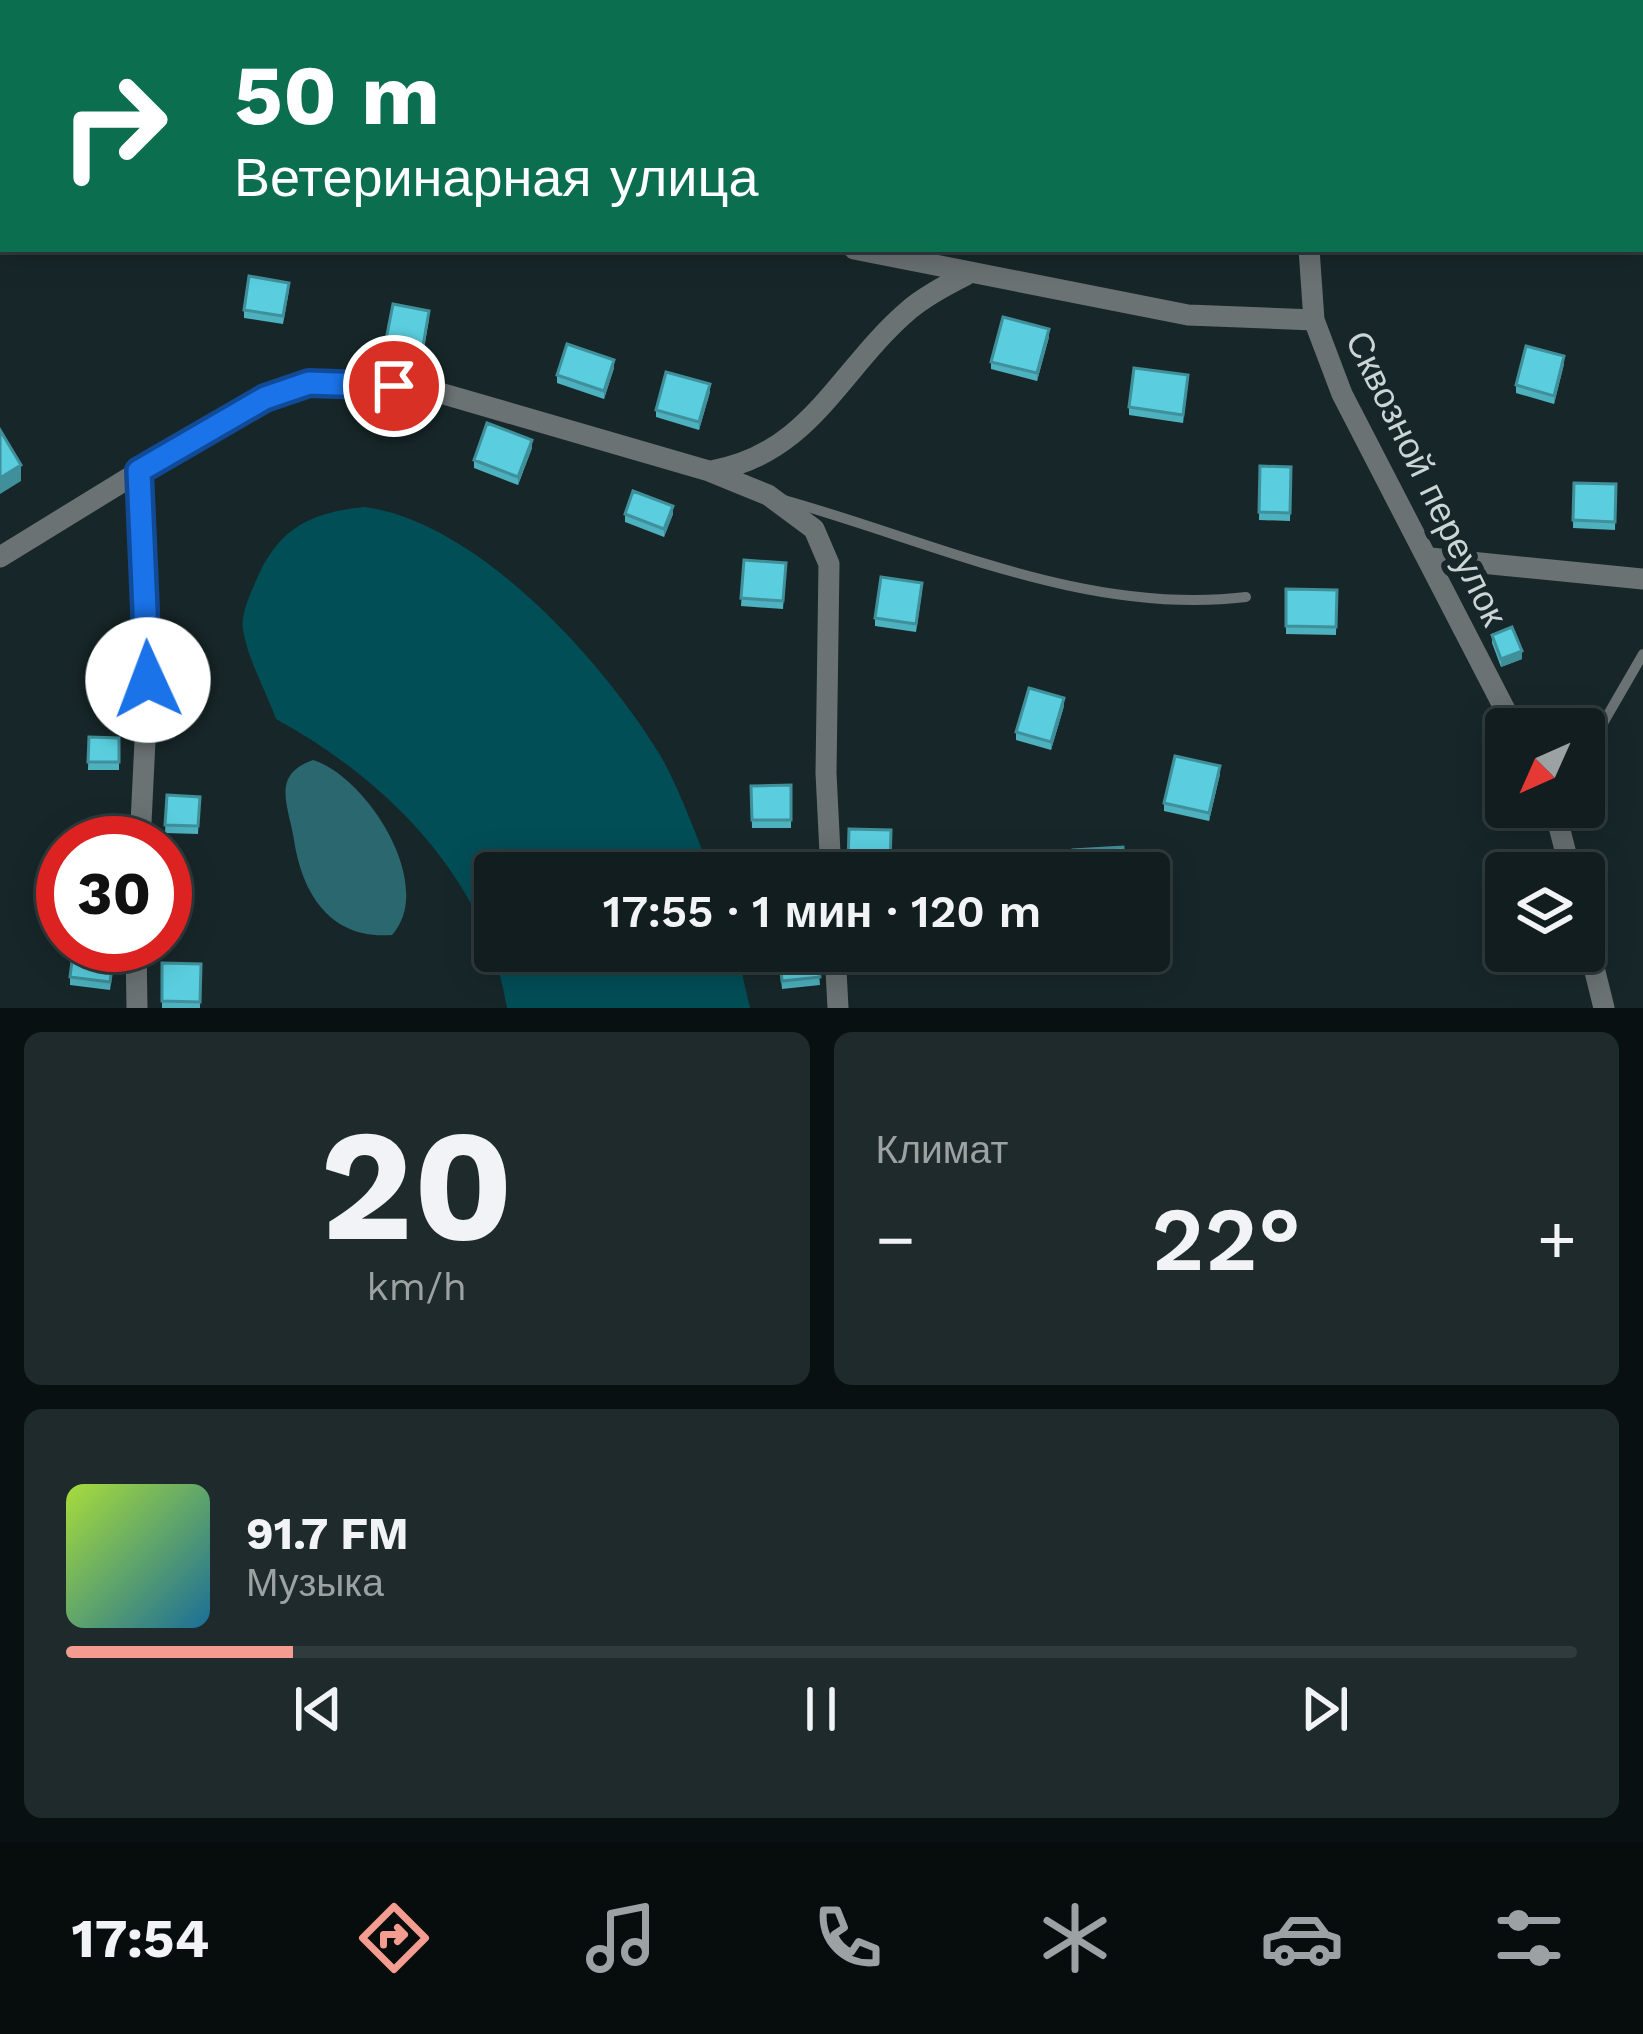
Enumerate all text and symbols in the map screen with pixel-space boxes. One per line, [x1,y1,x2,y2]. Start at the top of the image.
text: 50 m [234,46,440,144]
icon: right [36,48,192,204]
text: Ветеринарная улица [234,146,758,209]
street label: Сквозной переулок [1337,324,1516,633]
pin [343,335,445,437]
icon: arrive [361,353,427,419]
position arrow [85,617,211,743]
north arrow [1485,708,1605,828]
map controls [1485,708,1605,972]
speed limit sign: 30 [36,816,192,972]
button: layers [1485,852,1605,972]
text: 17:55 · 1 мин · 120 m [603,885,1041,938]
text: 20 [320,1094,513,1277]
text: Климат [876,1127,1008,1172]
text: 22° [1151,1186,1301,1292]
text: − [876,1201,915,1278]
text: + [1537,1201,1577,1278]
text: km/h [367,1264,467,1309]
text: 91.7 FM [246,1507,409,1560]
text: Музыка [246,1560,384,1605]
icon: previous [285,1676,351,1742]
icon: pause [788,1676,854,1742]
icon: next [1292,1676,1358,1742]
icon: directions [352,1896,436,1980]
icon: music [579,1896,663,1980]
icon: phone [806,1896,890,1980]
icon: climate [1033,1896,1117,1980]
icon: car [1260,1896,1344,1980]
icon: filters [1487,1896,1571,1980]
text: 17:54 [72,1907,209,1970]

